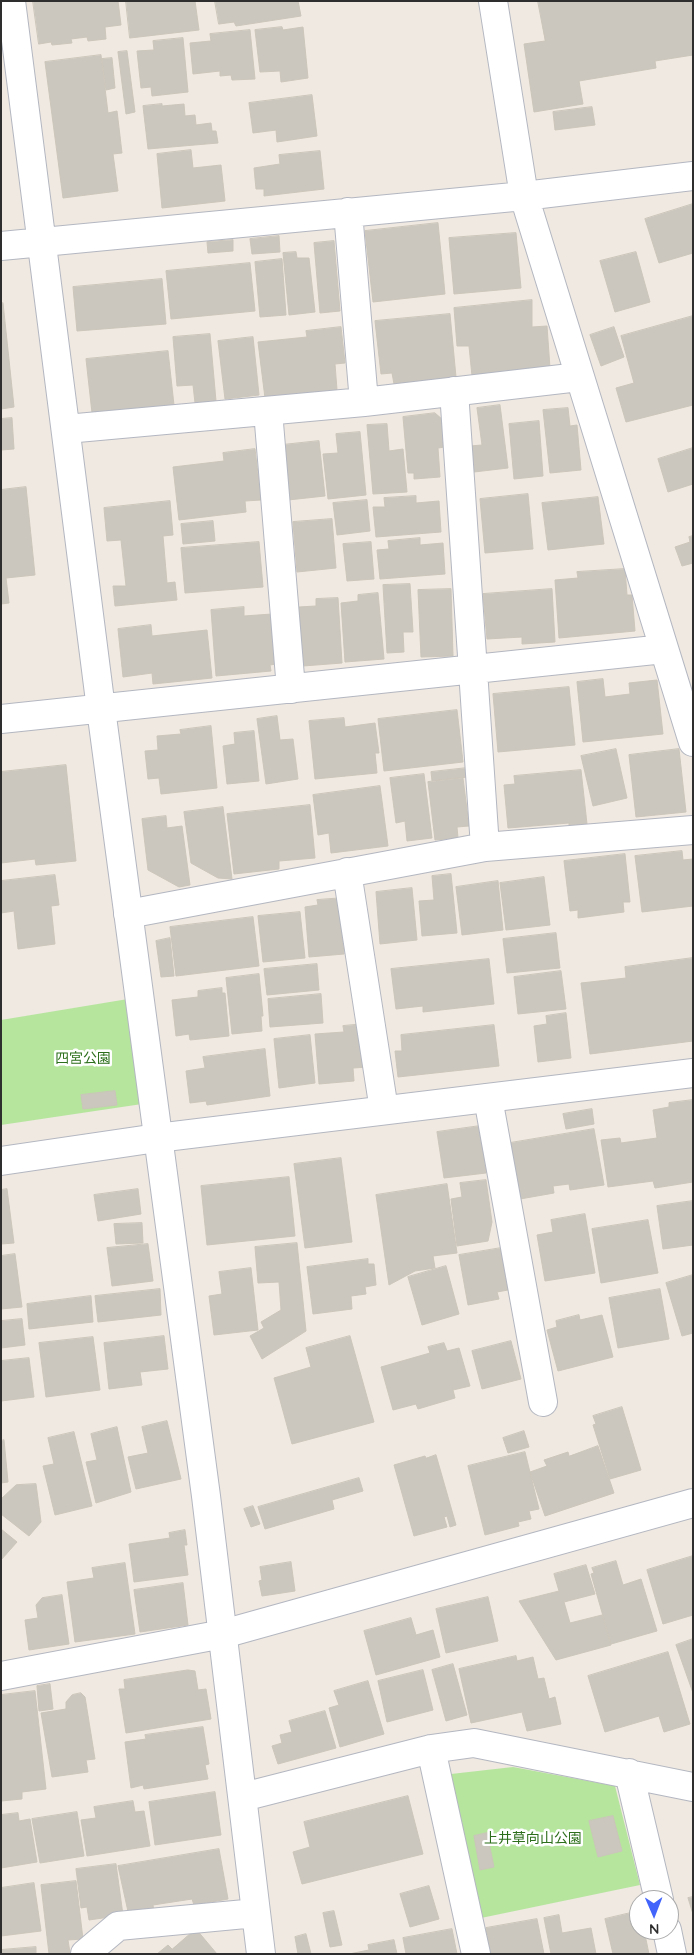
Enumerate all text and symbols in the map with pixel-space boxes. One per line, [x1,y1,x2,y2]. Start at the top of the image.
park label: 四宮公園 [55,1051,111,1067]
park label: 上井草向山公園 [484,1831,582,1847]
north arrow [629,1890,679,1940]
text: N [649,1920,660,1938]

